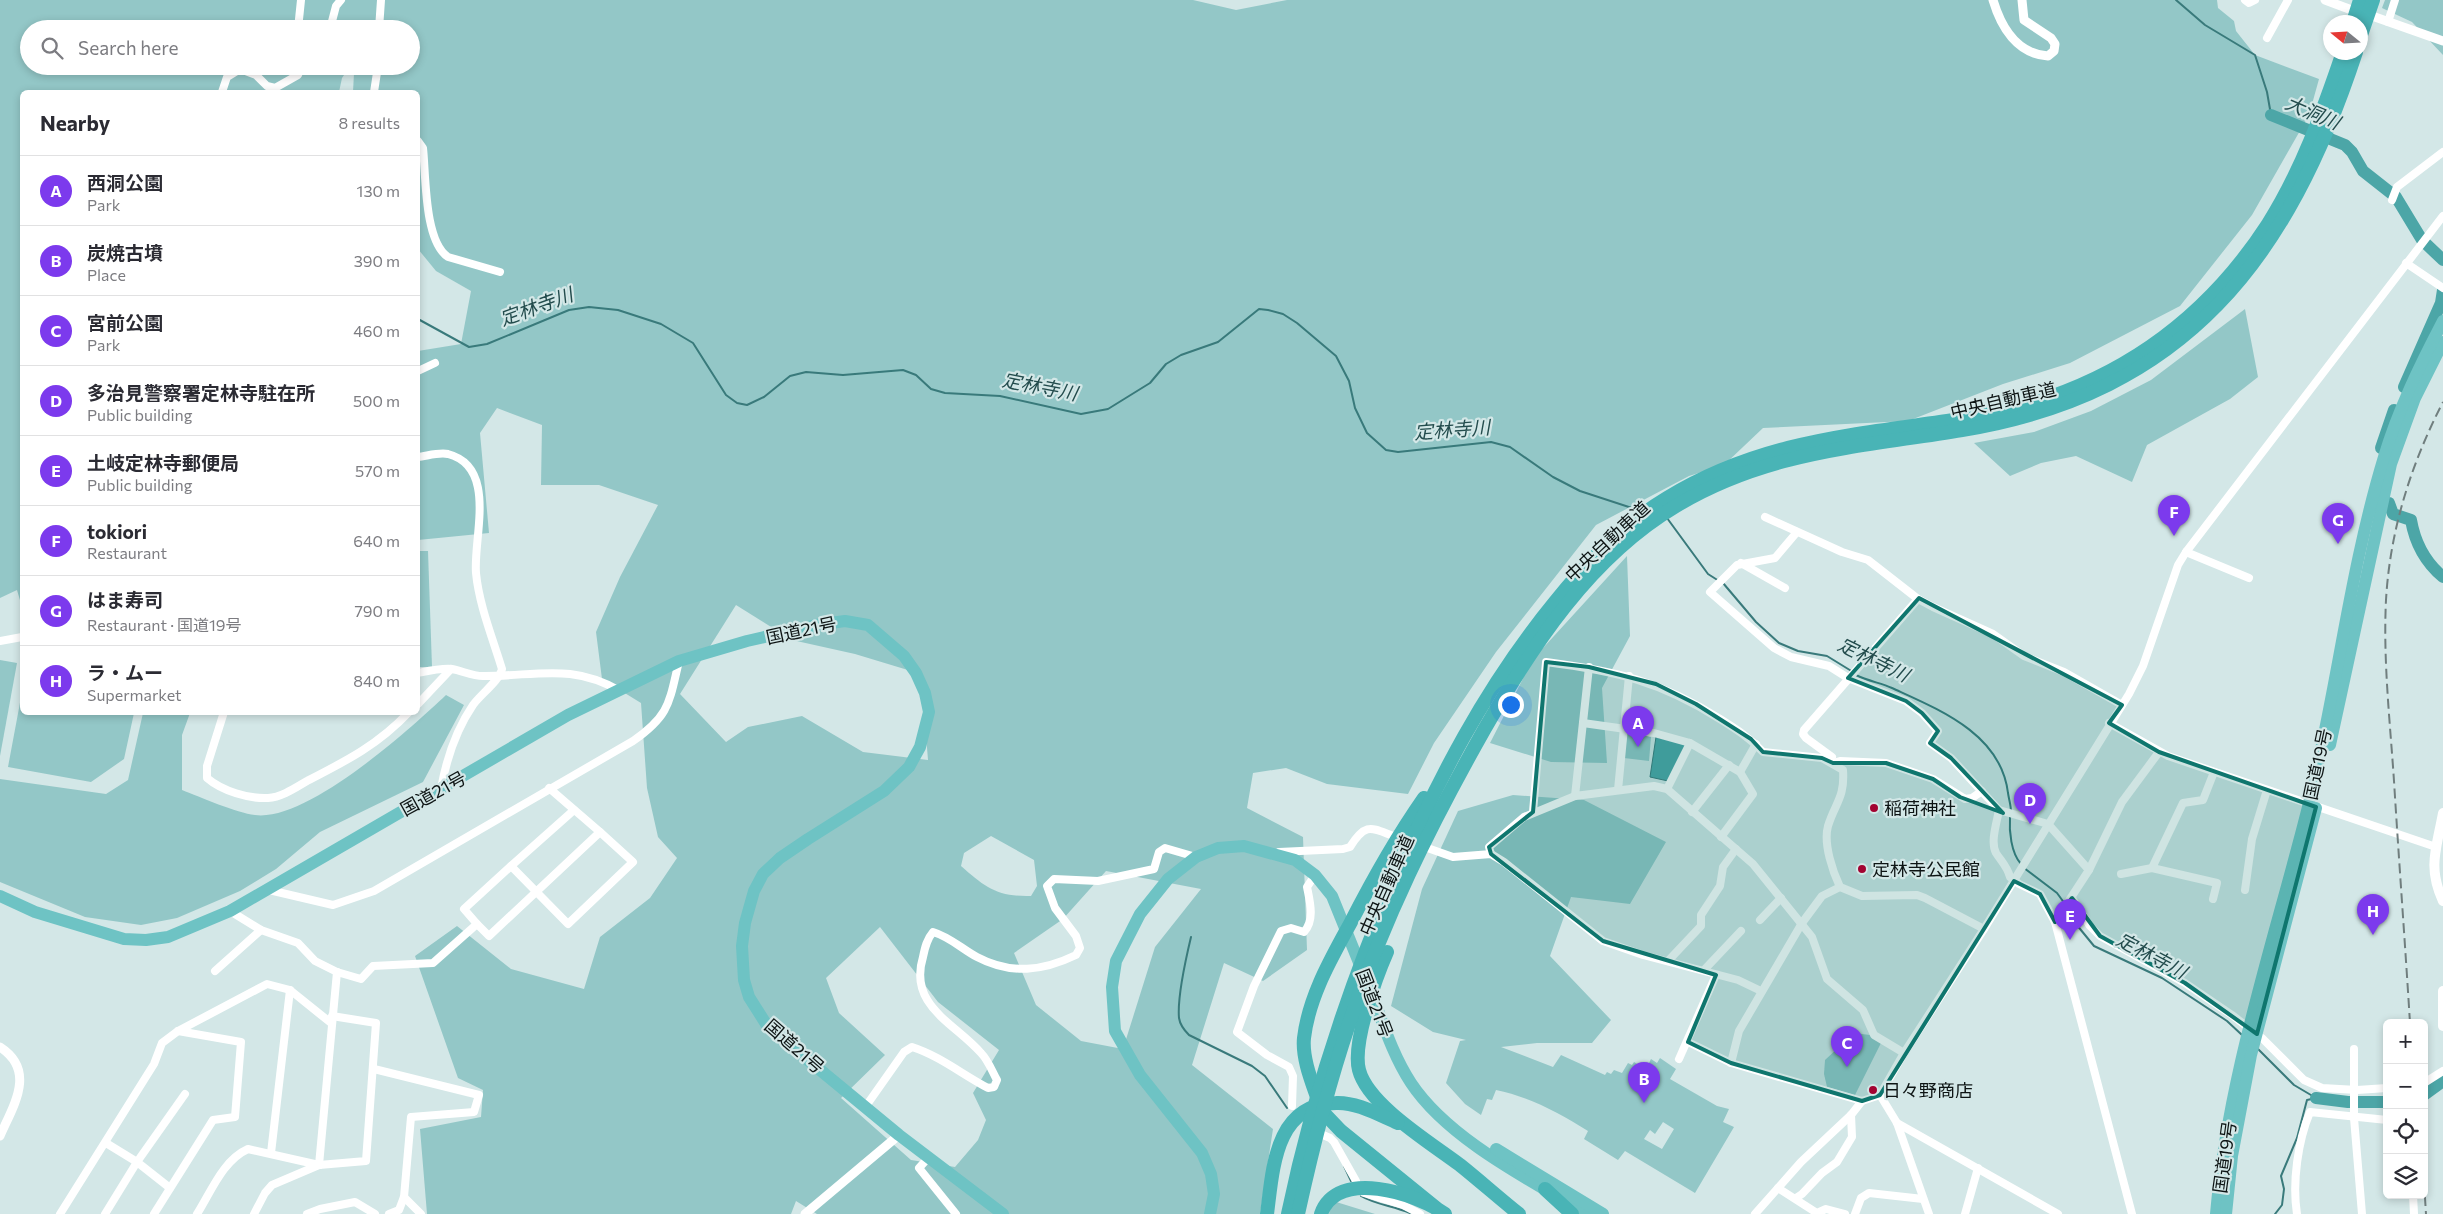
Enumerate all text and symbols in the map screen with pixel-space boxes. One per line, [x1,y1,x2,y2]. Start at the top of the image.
north arrow [2323,15,2368,60]
search box [20,20,420,75]
icon: search [38,34,66,62]
text: Search here [78,36,178,59]
water label: 大洞川 [2282,90,2346,135]
text: Nearby [40,110,110,135]
text: 8 results [339,113,400,132]
text: 西洞公園 [87,171,163,194]
text: A [50,181,62,200]
text: 130 m [357,181,400,200]
text: Park [87,195,120,214]
text: 炭焼古墳 [87,241,163,264]
text: B [51,251,61,270]
text: 390 m [354,251,400,270]
text: Place [87,265,126,284]
water label: 定林寺川 [496,282,578,330]
text: 宮前公園 [87,311,163,334]
text: C [51,321,61,340]
text: 460 m [353,321,400,340]
text: Park [87,335,120,354]
water label: 定林寺川 [1000,367,1081,405]
street label: 中央自動車道 [1948,377,2058,423]
text: 多治見警察署定林寺駐在所 [87,381,315,404]
text: D [50,391,62,410]
text: 500 m [353,391,400,410]
text: Public building [87,405,192,424]
water label: 定林寺川 [1413,415,1493,443]
text: 土岐定林寺郵便局 [87,451,239,474]
text: E [51,461,61,480]
text: 570 m [355,461,400,480]
text: Public building [87,475,192,494]
pin: F [2158,495,2190,536]
street label: 中央自動車道 [1560,496,1654,586]
pin: G [2322,503,2354,544]
text: tokiori [87,520,147,543]
text: F [51,531,61,550]
text: 640 m [353,531,400,550]
text: Restaurant [87,543,167,562]
text: はま寿司 [87,588,163,611]
text: G [50,601,62,620]
text: 790 m [354,601,400,620]
street label: 国道21号 [764,612,838,648]
text: Restaurant · 国道19号 [87,615,242,634]
water label: 定林寺川 [1835,632,1915,687]
text: ラ・ムー [87,661,163,684]
text: H [50,671,62,690]
text: 840 m [353,671,400,690]
text: Supermarket [87,685,182,704]
your location [1498,692,1524,718]
pin: A [1622,706,1654,747]
street label: 国道19号 [2299,726,2335,802]
street label: 国道21号 [396,766,470,820]
pin: D [2014,783,2046,824]
place label: 稲荷神社 [1884,797,1956,819]
marker: 稲荷神社 [1868,802,1880,814]
street label: 中央自動車道 [1354,831,1418,939]
place label: 定林寺公民館 [1872,858,1980,880]
marker: 定林寺公民館 [1856,863,1868,875]
pin: H [2357,894,2389,935]
pin: E [2054,899,2086,940]
water label: 定林寺川 [2113,927,2193,984]
street label: 国道21号 [1352,966,1398,1040]
street label: 国道21号 [761,1014,829,1078]
map controls [2383,1019,2428,1199]
button: + [2383,1019,2428,1064]
pin: C [1831,1026,1863,1067]
pin: B [1628,1062,1660,1103]
button: − [2383,1064,2428,1109]
place label: 日々野商店 [1883,1079,1973,1101]
marker: 日々野商店 [1867,1084,1879,1096]
button: locate [2383,1109,2428,1154]
street label: 国道19号 [2208,1120,2240,1194]
button: layers [2383,1154,2428,1199]

